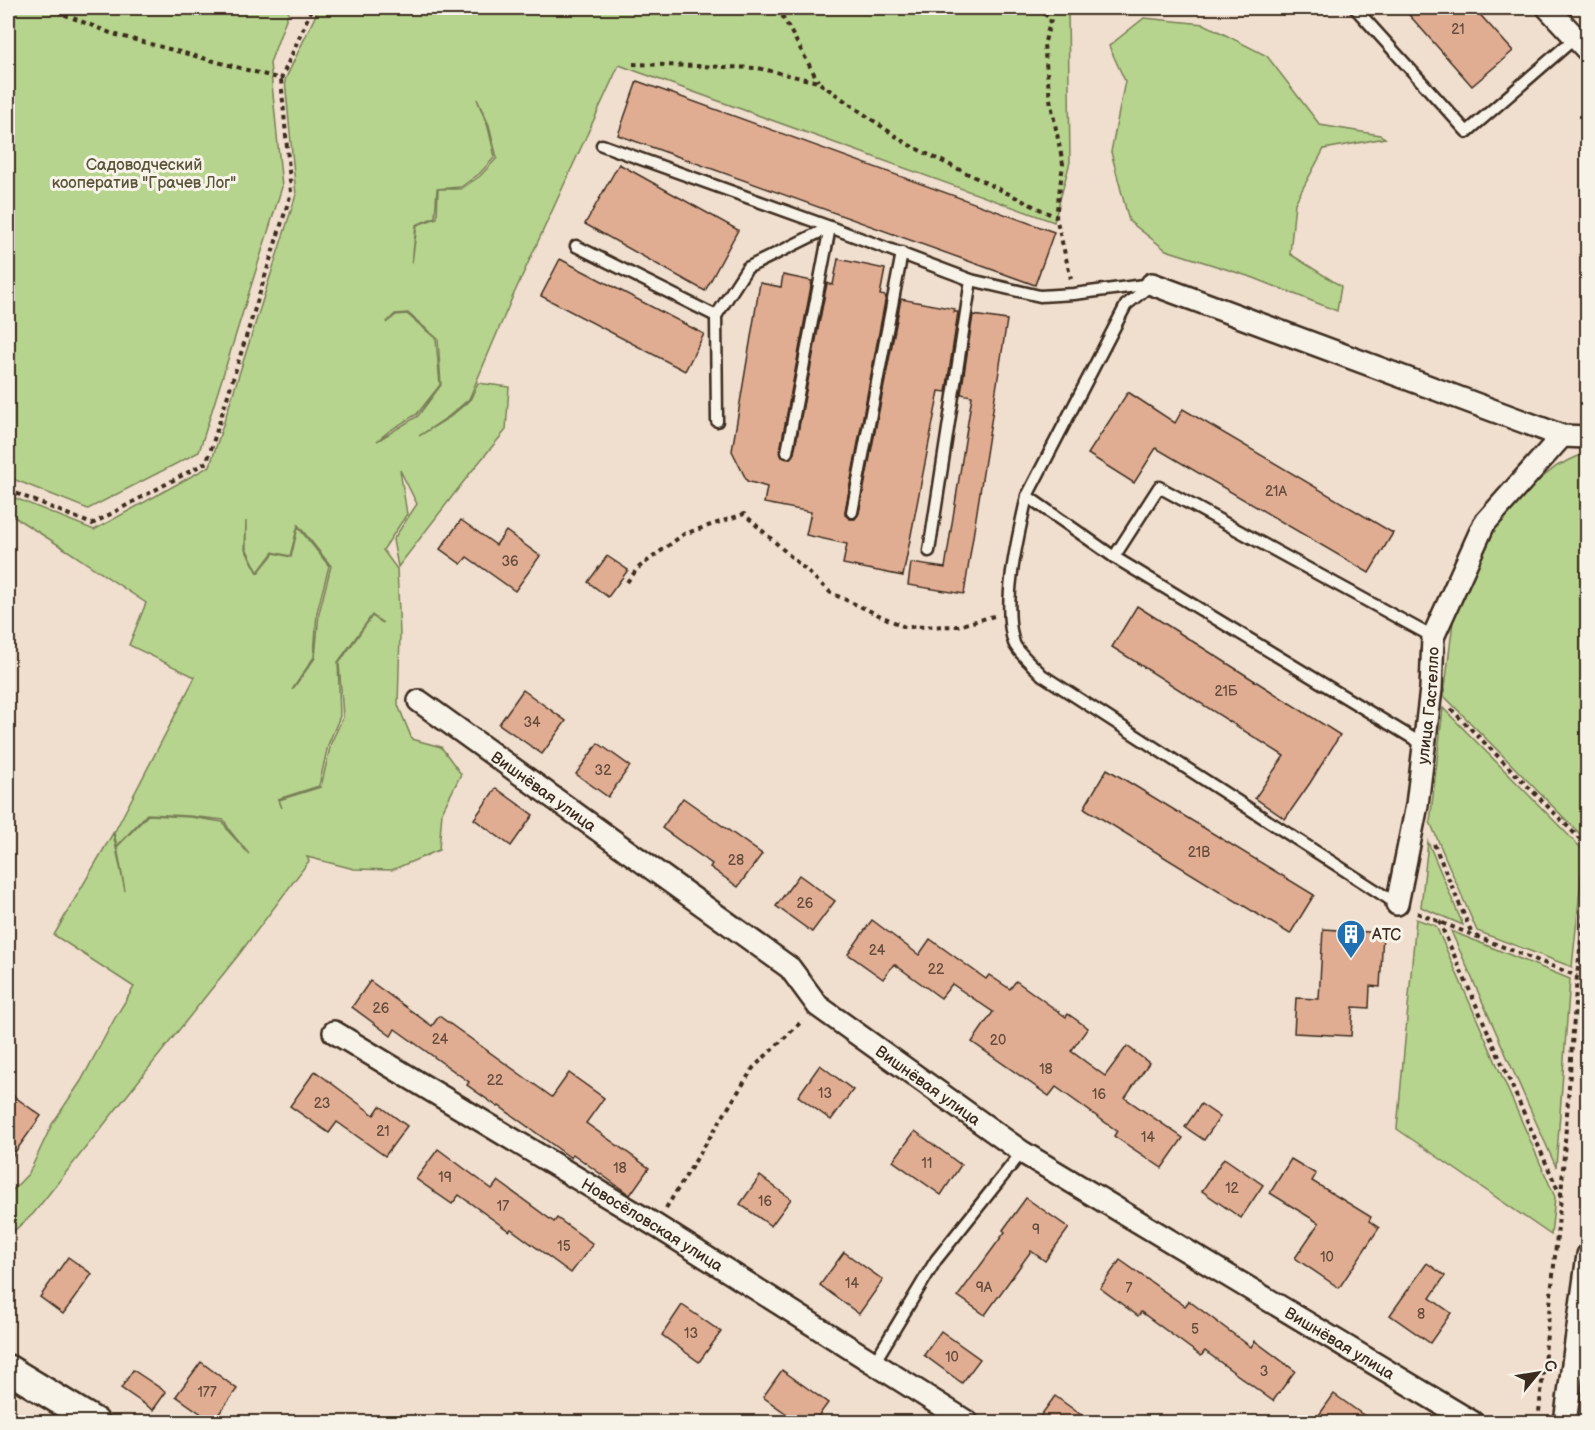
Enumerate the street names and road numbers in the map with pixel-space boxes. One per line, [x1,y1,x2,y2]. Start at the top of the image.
street label: улица Гастелло [1414,647,1444,765]
street label: Вишнёвая улица [487,748,600,837]
street label: Вишнёвая улица [871,1042,984,1131]
street label: Новосёловская улица [577,1175,726,1277]
street label: Вишнёвая улица [1281,1304,1398,1385]

